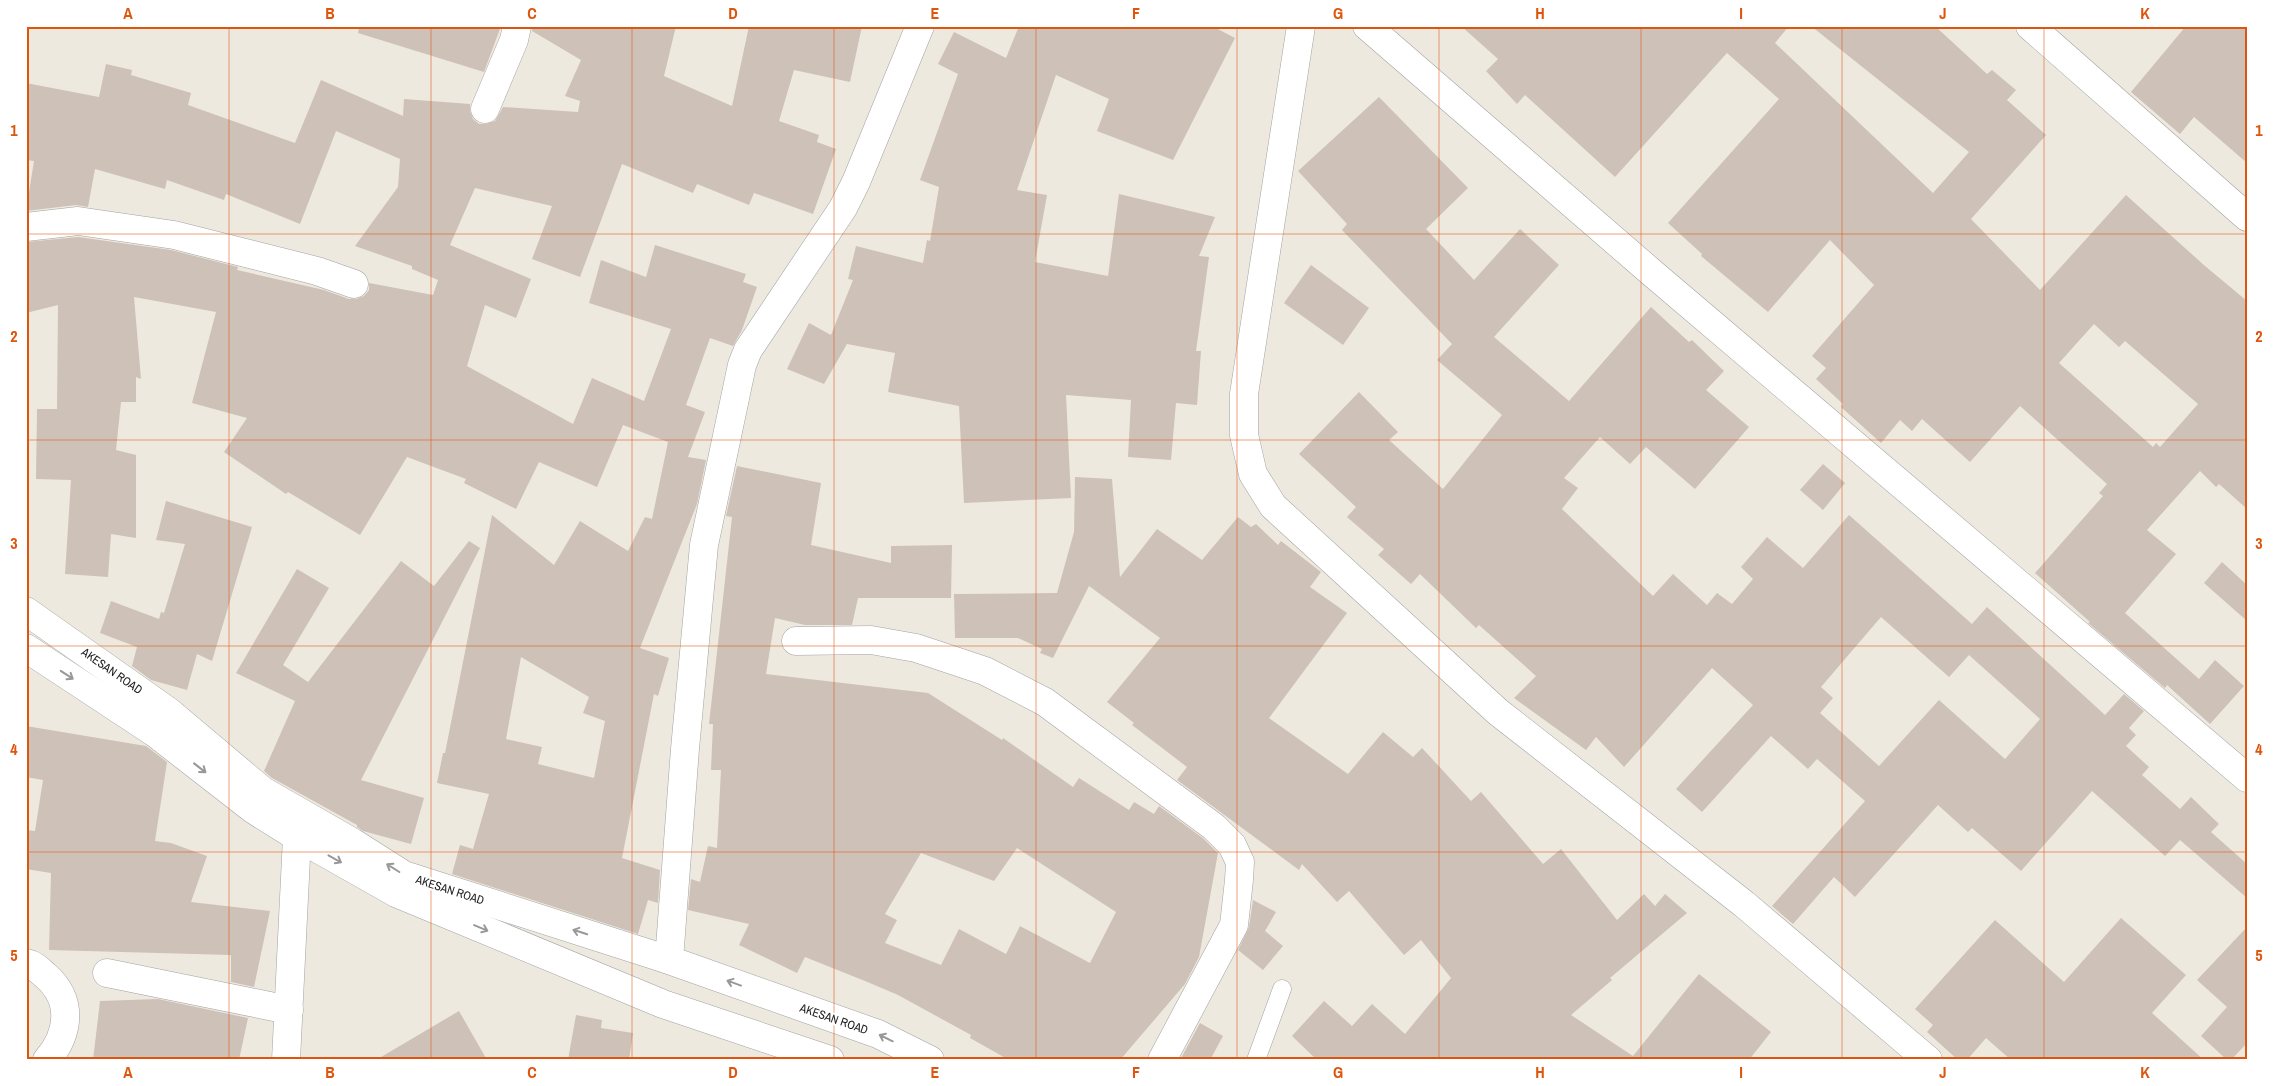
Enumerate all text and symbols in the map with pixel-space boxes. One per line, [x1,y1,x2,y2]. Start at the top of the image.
text: A [123,2,133,24]
text: B [325,2,335,24]
text: C [527,2,537,24]
text: D [728,2,738,24]
text: E [931,2,940,24]
text: F [1132,2,1140,24]
text: G [1333,2,1343,24]
text: H [1535,2,1545,24]
text: I [1739,2,1743,24]
text: J [1939,2,1947,24]
text: K [2140,2,2150,24]
text: 1 [10,119,18,141]
text: 1 [2255,119,2263,141]
text: 2 [10,325,18,347]
text: 2 [2255,325,2263,347]
text: 3 [10,532,18,554]
text: 3 [2255,532,2263,554]
street label: AKESAN ROAD [77,643,146,698]
one-way arrow [60,670,74,680]
text: 4 [10,738,18,760]
text: 4 [2255,738,2263,760]
one-way arrow [193,762,206,773]
one-way arrow [327,854,341,864]
one-way arrow [386,863,400,873]
street label: AKESAN ROAD [413,871,486,909]
one-way arrow [473,924,488,934]
one-way arrow [572,926,588,936]
text: 5 [10,944,18,966]
text: 5 [2255,944,2263,966]
one-way arrow [726,978,742,987]
street label: AKESAN ROAD [797,1000,870,1038]
one-way arrow [879,1033,894,1043]
text: A [123,1061,133,1083]
text: B [325,1061,335,1083]
text: C [527,1061,537,1083]
text: D [728,1061,738,1083]
text: E [931,1061,940,1083]
text: F [1132,1061,1140,1083]
text: G [1333,1061,1343,1083]
text: H [1535,1061,1545,1083]
text: I [1739,1061,1743,1083]
text: J [1939,1061,1947,1083]
text: K [2140,1061,2150,1083]

